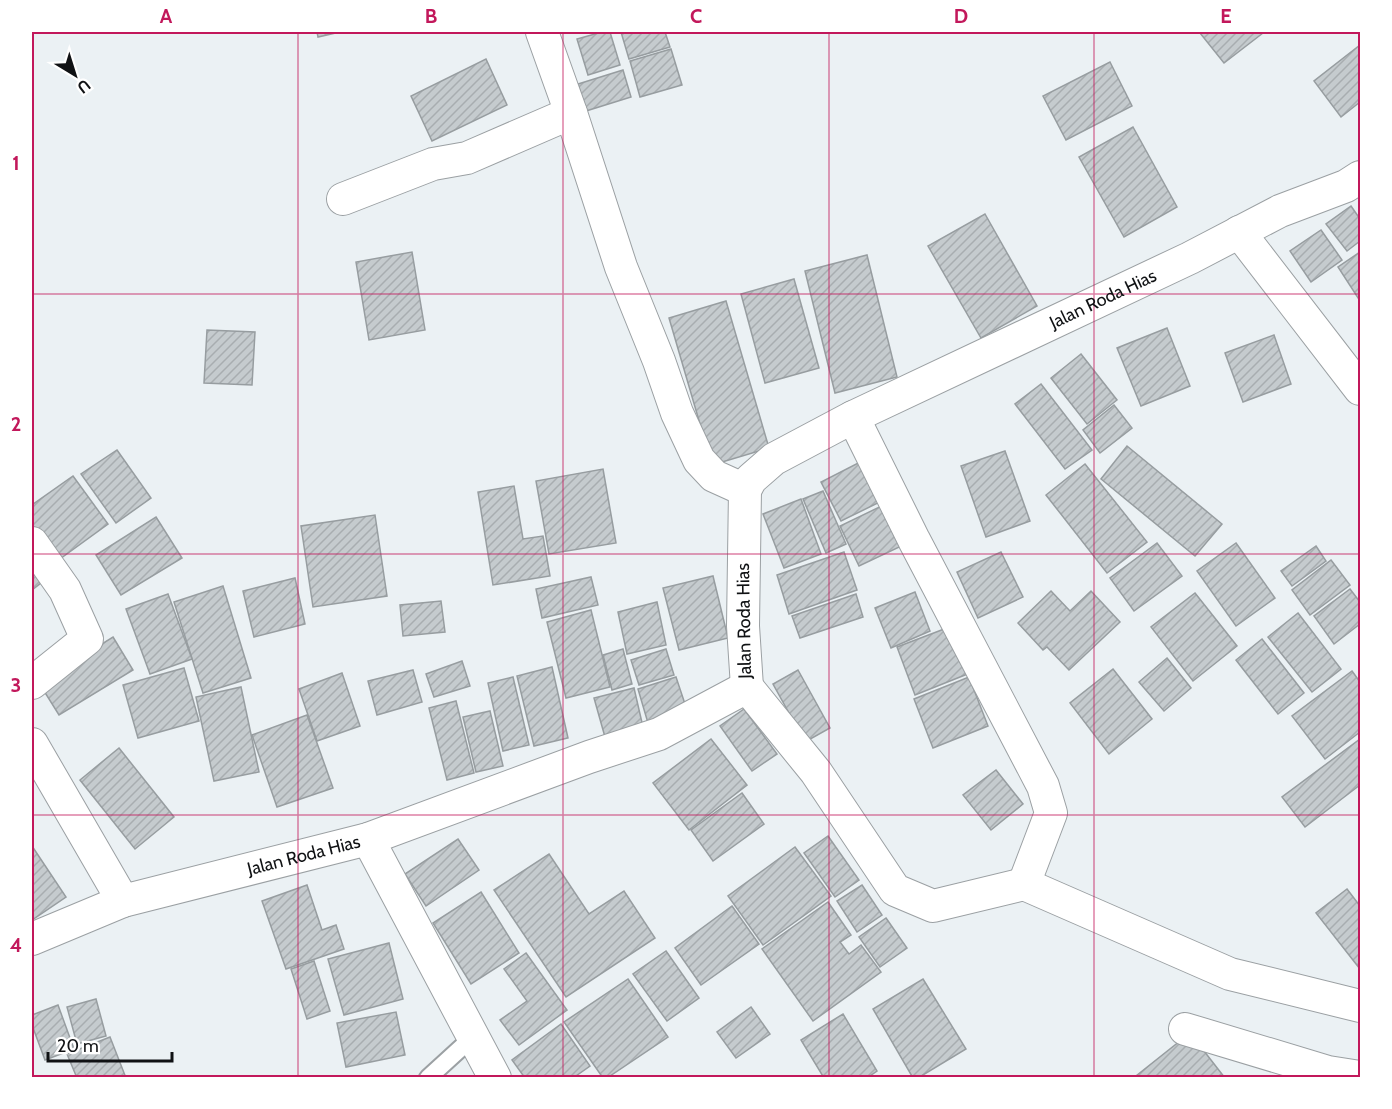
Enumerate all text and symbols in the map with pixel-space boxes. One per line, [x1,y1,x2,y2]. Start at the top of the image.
text: A [160,4,173,28]
text: B [425,4,437,28]
text: C [690,4,702,28]
text: D [954,4,968,28]
text: E [1220,4,1232,28]
north arrow [45,45,105,105]
text: U [74,75,94,97]
text: 1 [12,151,20,175]
street label: Jalan Roda Hias [1045,264,1160,334]
text: 2 [11,412,21,436]
street label: Jalan Roda Hias [732,563,756,680]
text: 3 [11,673,21,697]
street label: Jalan Roda Hias [244,830,362,880]
text: 4 [10,933,22,957]
scale bar [48,1025,172,1063]
text: 20 m [57,1035,99,1057]

